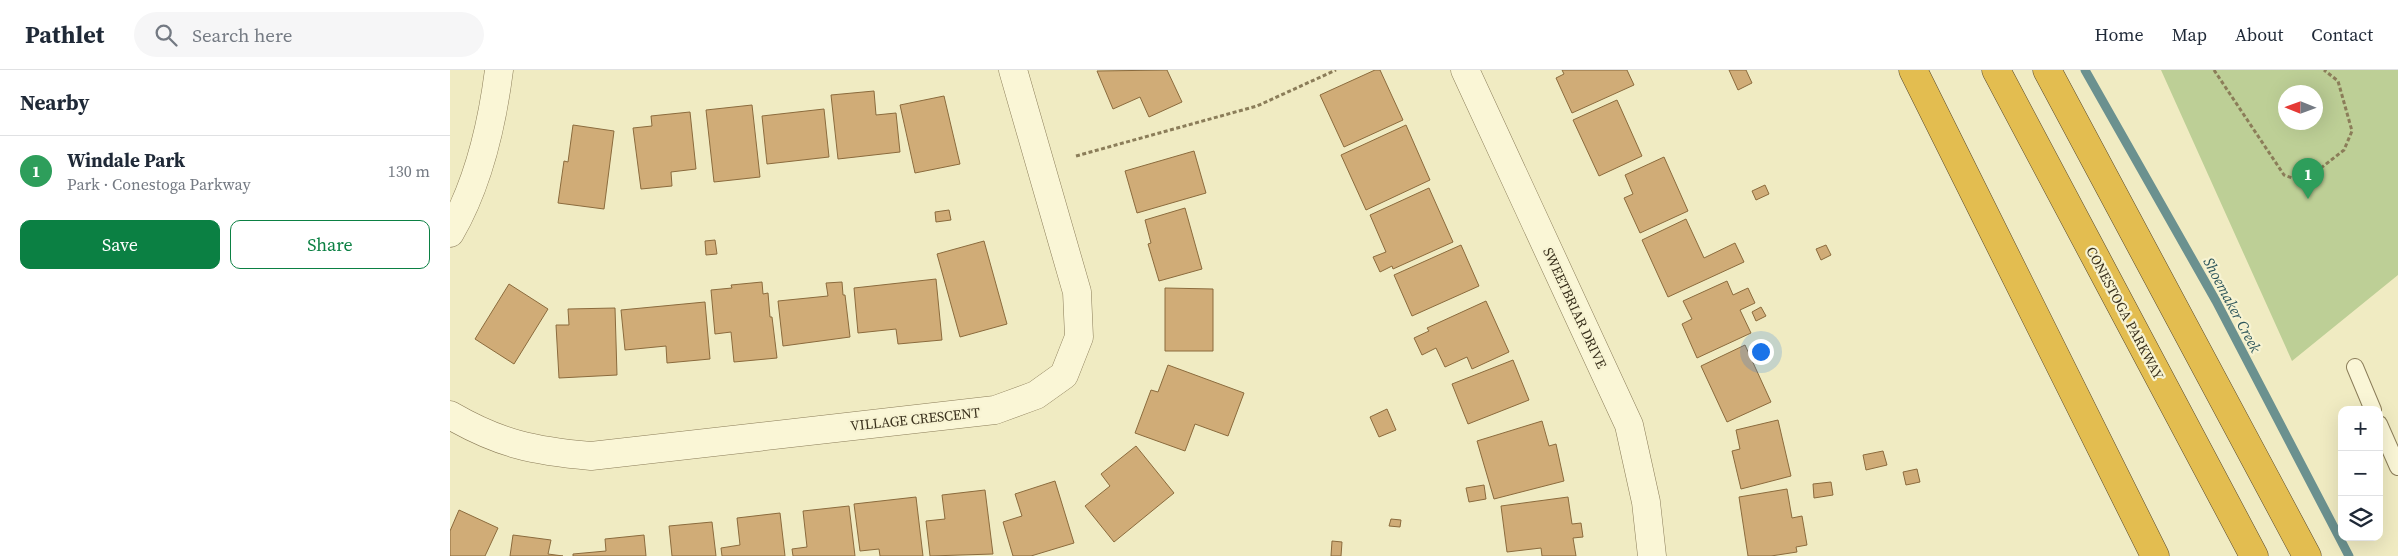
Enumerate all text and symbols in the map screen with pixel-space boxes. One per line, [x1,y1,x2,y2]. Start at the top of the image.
search box [134,12,484,57]
text: Pathlet [25,18,104,51]
icon: search [152,21,180,49]
text: Search here [192,22,293,48]
text: Home [2095,22,2144,47]
text: Map [2172,22,2207,47]
text: About [2235,22,2283,47]
text: Contact [2311,22,2373,47]
north arrow [2278,85,2323,130]
text: Nearby [20,88,90,117]
text: Windale Park [67,147,185,173]
pin: 1 [2292,158,2324,199]
text: 1 [32,160,40,182]
text: 130 m [388,160,430,182]
text: Park · Conestoga Parkway [67,173,251,195]
button: Save [20,220,220,269]
button: Share [230,220,430,269]
street label: CONESTOGA PARKWAY [2081,243,2169,383]
street label: SWEETBRIAR DRIVE [1538,244,1612,372]
water label: Shoemaker Creek [2198,253,2267,357]
your location [1748,339,1774,365]
street label: VILLAGE CRESCENT [849,402,981,436]
map controls [2338,406,2383,541]
button: + [2338,406,2383,451]
button: − [2338,451,2383,496]
button: layers [2338,496,2383,541]

